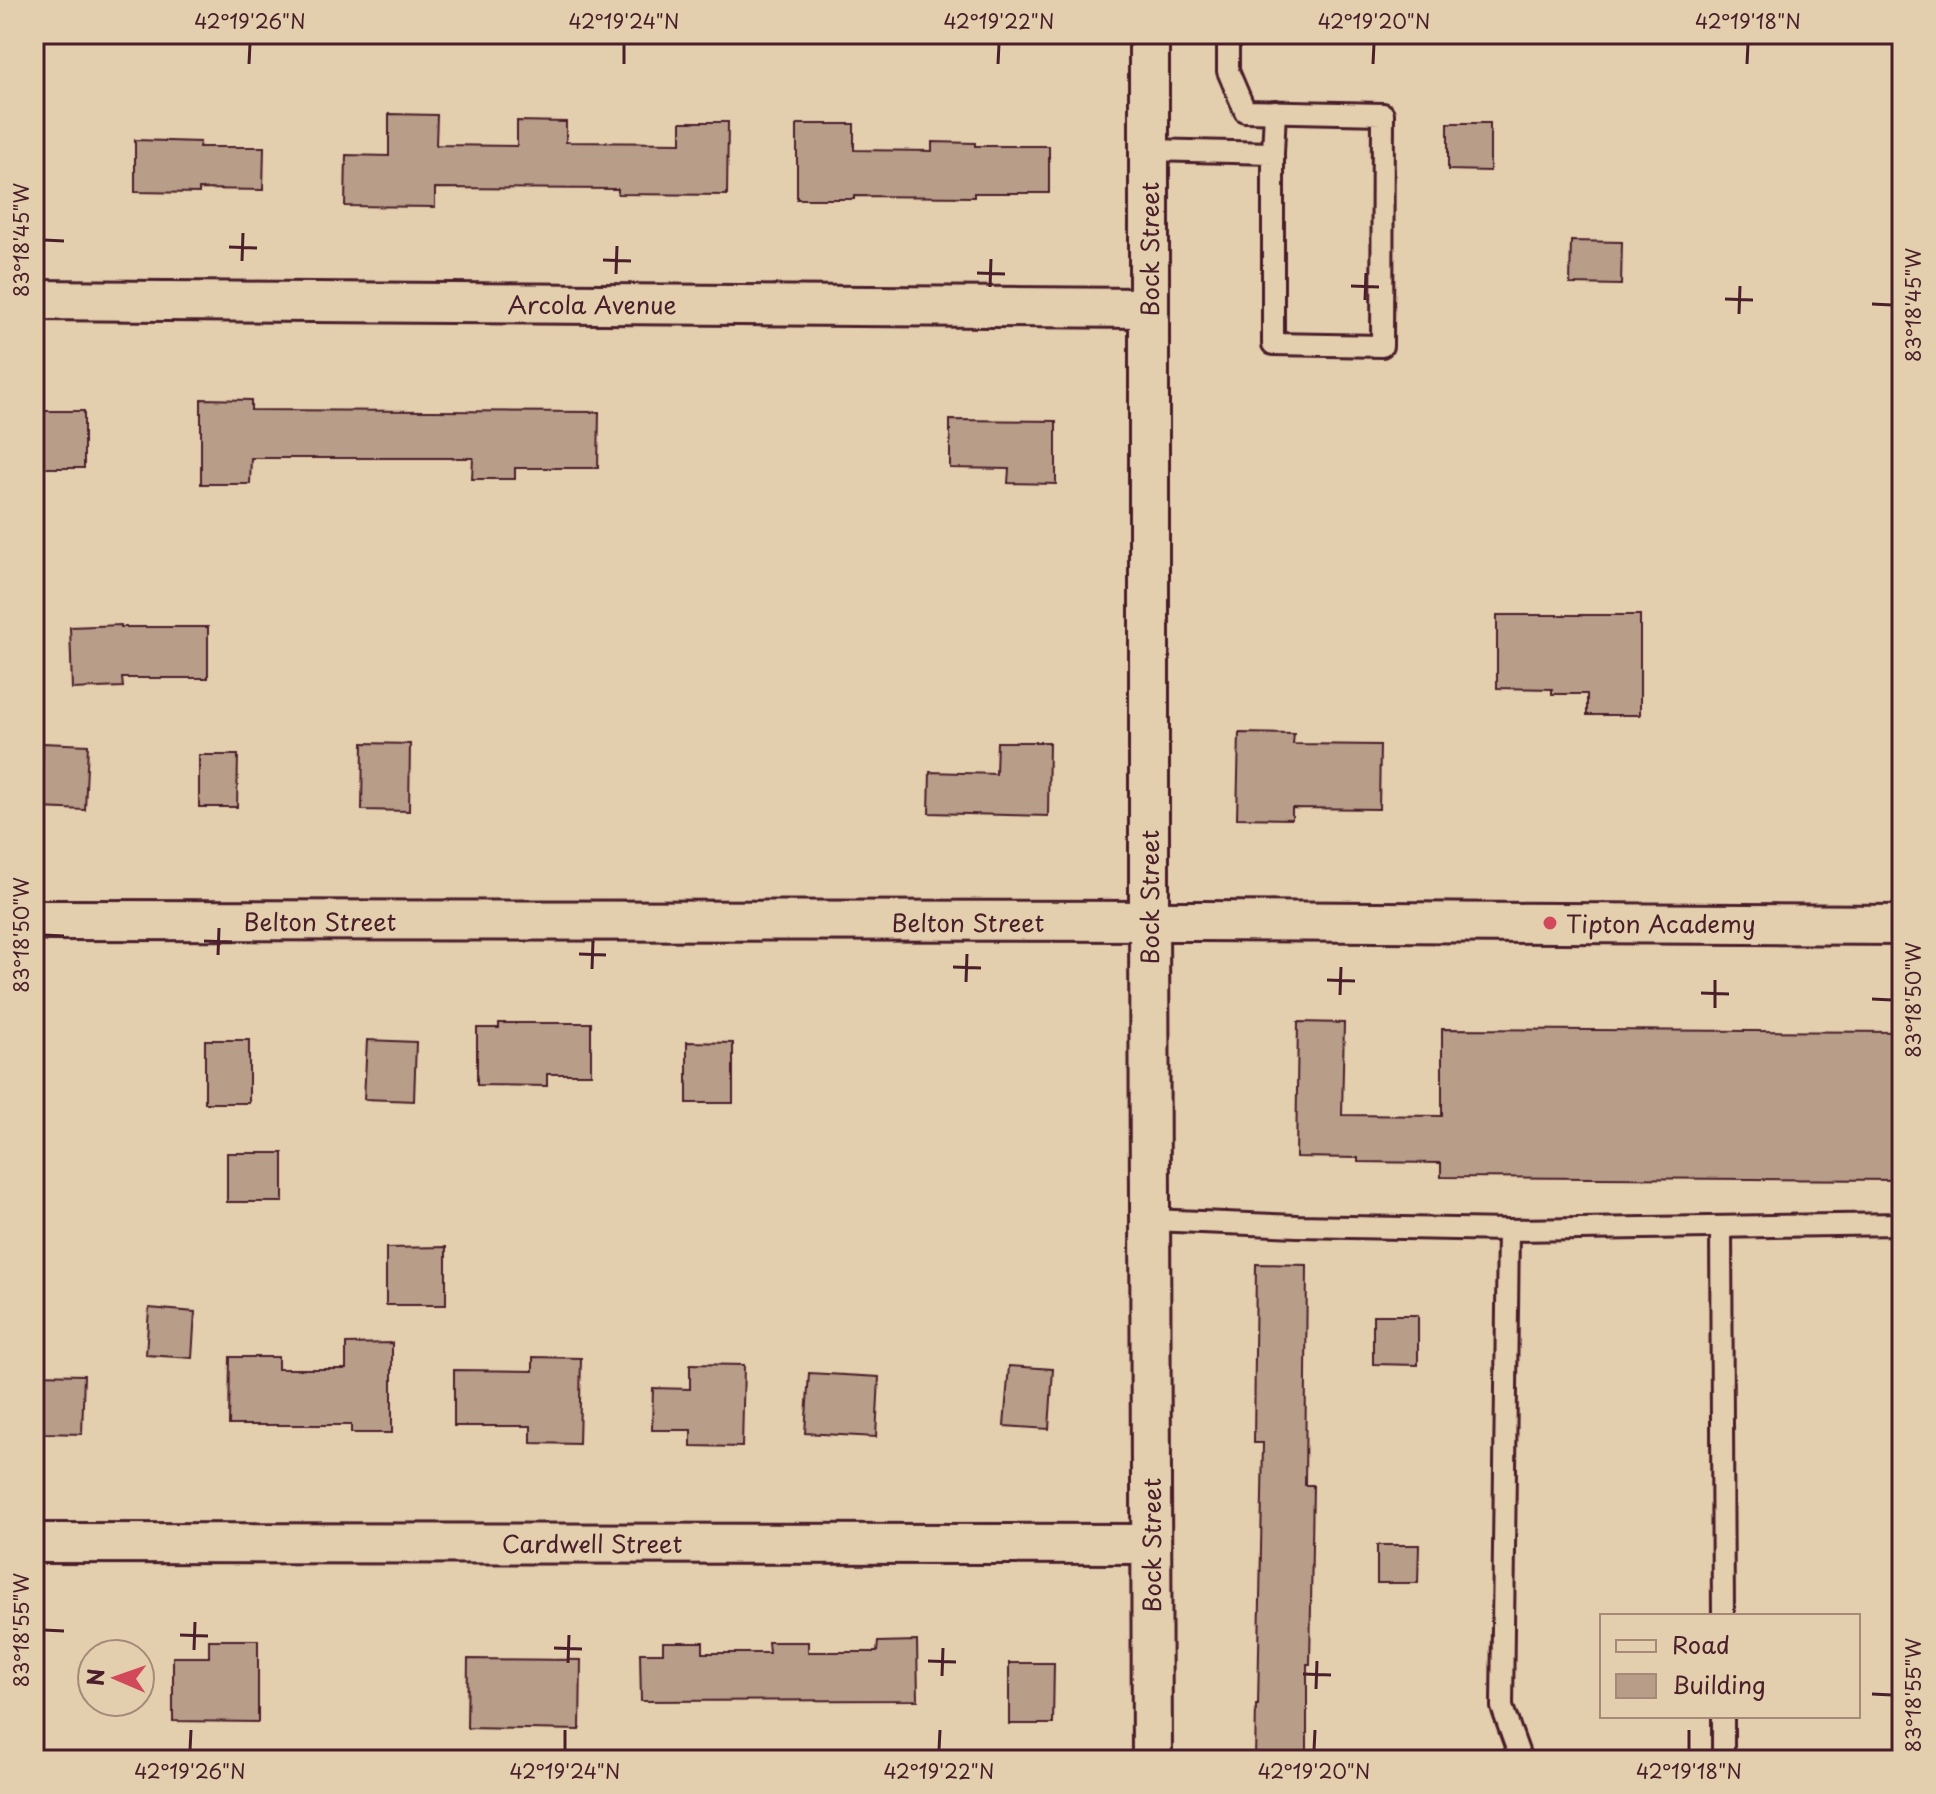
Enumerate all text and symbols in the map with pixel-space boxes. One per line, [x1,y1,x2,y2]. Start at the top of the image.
text: 42°19'26"N [194,6,306,36]
text: 42°19'24"N [569,6,679,36]
text: 42°19'22"N [944,6,1054,36]
text: 42°19'20"N [1318,6,1430,36]
text: 42°19'18"N [1695,6,1801,36]
street label: Bock Street [1131,181,1167,316]
text: 83°18'45"W [6,183,36,297]
text: 83°18'45"W [1898,248,1928,362]
street label: Arcola Avenue [507,286,677,322]
street label: Bock Street [1131,829,1167,964]
text: 83°18'50"W [6,877,36,993]
street label: Belton Street [244,903,397,939]
street label: Belton Street [892,904,1045,940]
place label: Tipton Academy [1566,905,1756,941]
marker: Tipton Academy [1541,914,1559,932]
text: 83°18'50"W [1898,942,1928,1058]
street label: Bock Street [1133,1477,1169,1612]
street label: Cardwell Street [502,1525,683,1561]
text: 83°18'55"W [6,1572,36,1687]
legend [1600,1614,1860,1718]
text: Road [1672,1626,1730,1662]
text: 83°18'55"W [1898,1637,1928,1752]
north arrow [76,1638,156,1718]
text: Building [1672,1666,1766,1702]
text: N [78,1668,111,1687]
text: 42°19'26"N [134,1756,246,1786]
text: 42°19'24"N [510,1756,620,1786]
text: 42°19'22"N [884,1756,994,1786]
text: 42°19'20"N [1258,1756,1370,1786]
text: 42°19'18"N [1636,1756,1742,1786]

